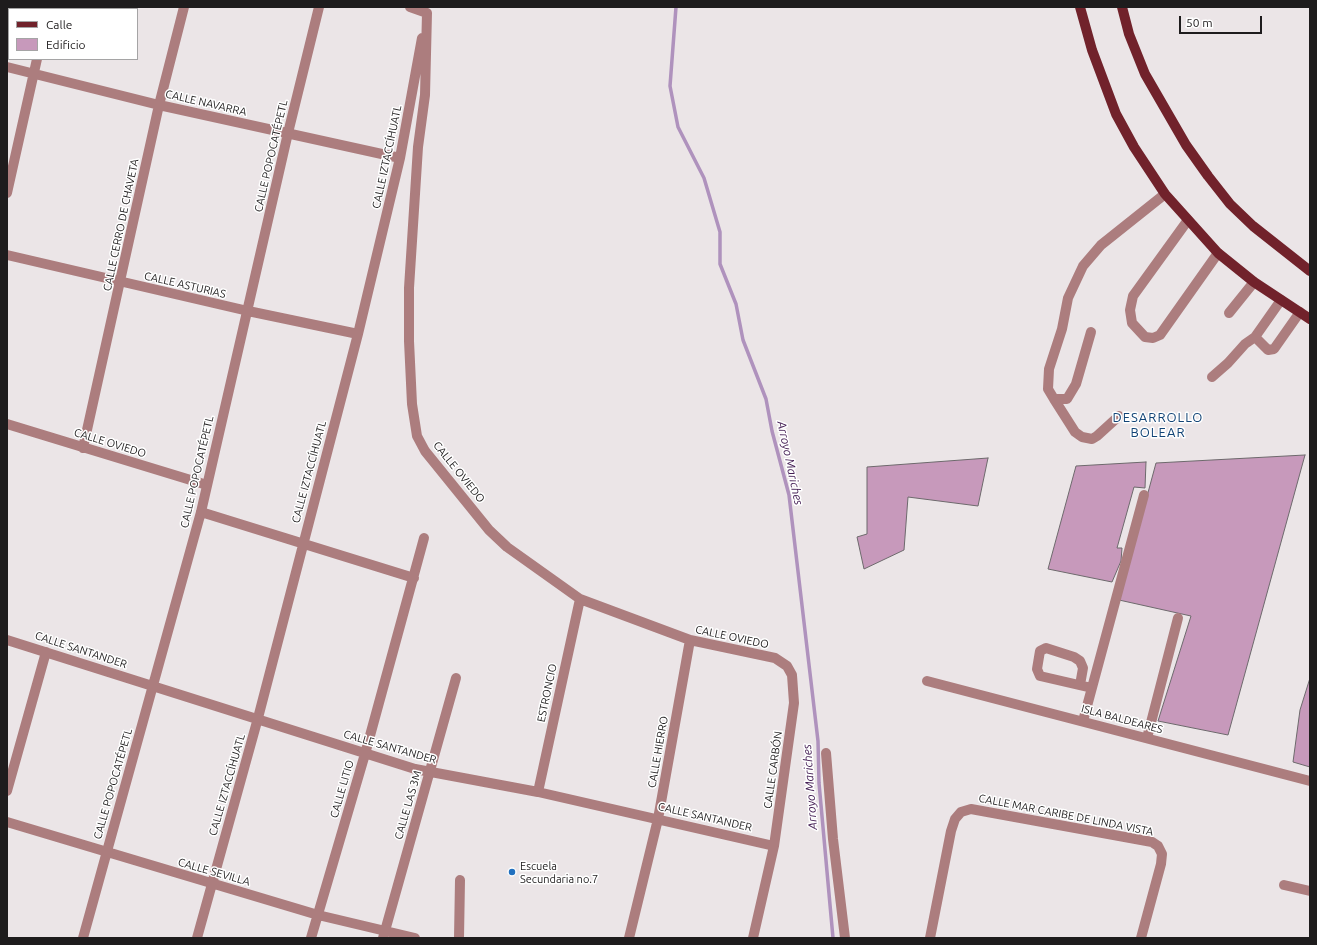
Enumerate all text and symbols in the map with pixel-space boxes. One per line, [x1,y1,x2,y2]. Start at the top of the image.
legend [8,8,138,60]
scale bar [1181,8,1264,34]
text: 50 m [1186,16,1213,29]
text: Calle [46,18,72,31]
text: Edificio [46,38,86,51]
street label: CALLE NAVARRA [164,87,248,119]
street label: CALLE POPOCATÉPETL [252,99,290,213]
street label: CALLE IZTACCÍHUATL [370,104,404,210]
street label: CALLE CERRO DE CHAVETA [101,158,141,292]
street label: CALLE ASTURIAS [143,269,227,301]
district label: DESARROLLO BOLEAR [1113,410,1203,441]
street label: CALLE POPOCATÉPETL [178,415,216,529]
street label: CALLE IZTACCÍHUATL [289,419,329,525]
water label: Arroyo Mariches [774,420,806,506]
street label: CALLE OVIEDO [72,426,148,460]
street label: CALLE OVIEDO [430,439,488,505]
street label: CALLE OVIEDO [694,623,770,651]
street label: CALLE SANTANDER [33,629,129,671]
street label: ESTRONCIO [534,663,560,723]
street label: ISLA BALDEARES [1080,702,1164,736]
street label: CALLE HIERRO [645,715,671,789]
street label: CALLE POPOCATÉPETL [91,727,135,841]
street label: CALLE SANTANDER [342,727,438,767]
street label: CALLE CARBÓN [761,730,785,810]
street label: CALLE IZTACCÍHUATL [206,733,248,837]
water label: Arroyo Mariches [800,744,820,830]
street label: CALLE LITIO [327,758,357,820]
street label: CALLE LAS 3M [392,769,424,841]
street label: CALLE MAR CARIBE DE LINDA VISTA [977,792,1155,838]
street label: CALLE SANTANDER [657,800,753,834]
street label: CALLE SEVILLA [176,855,252,889]
place label: Escuela Secundaria no.7 [520,859,598,885]
marker: Escuela Secundaria no.7 [507,867,517,877]

